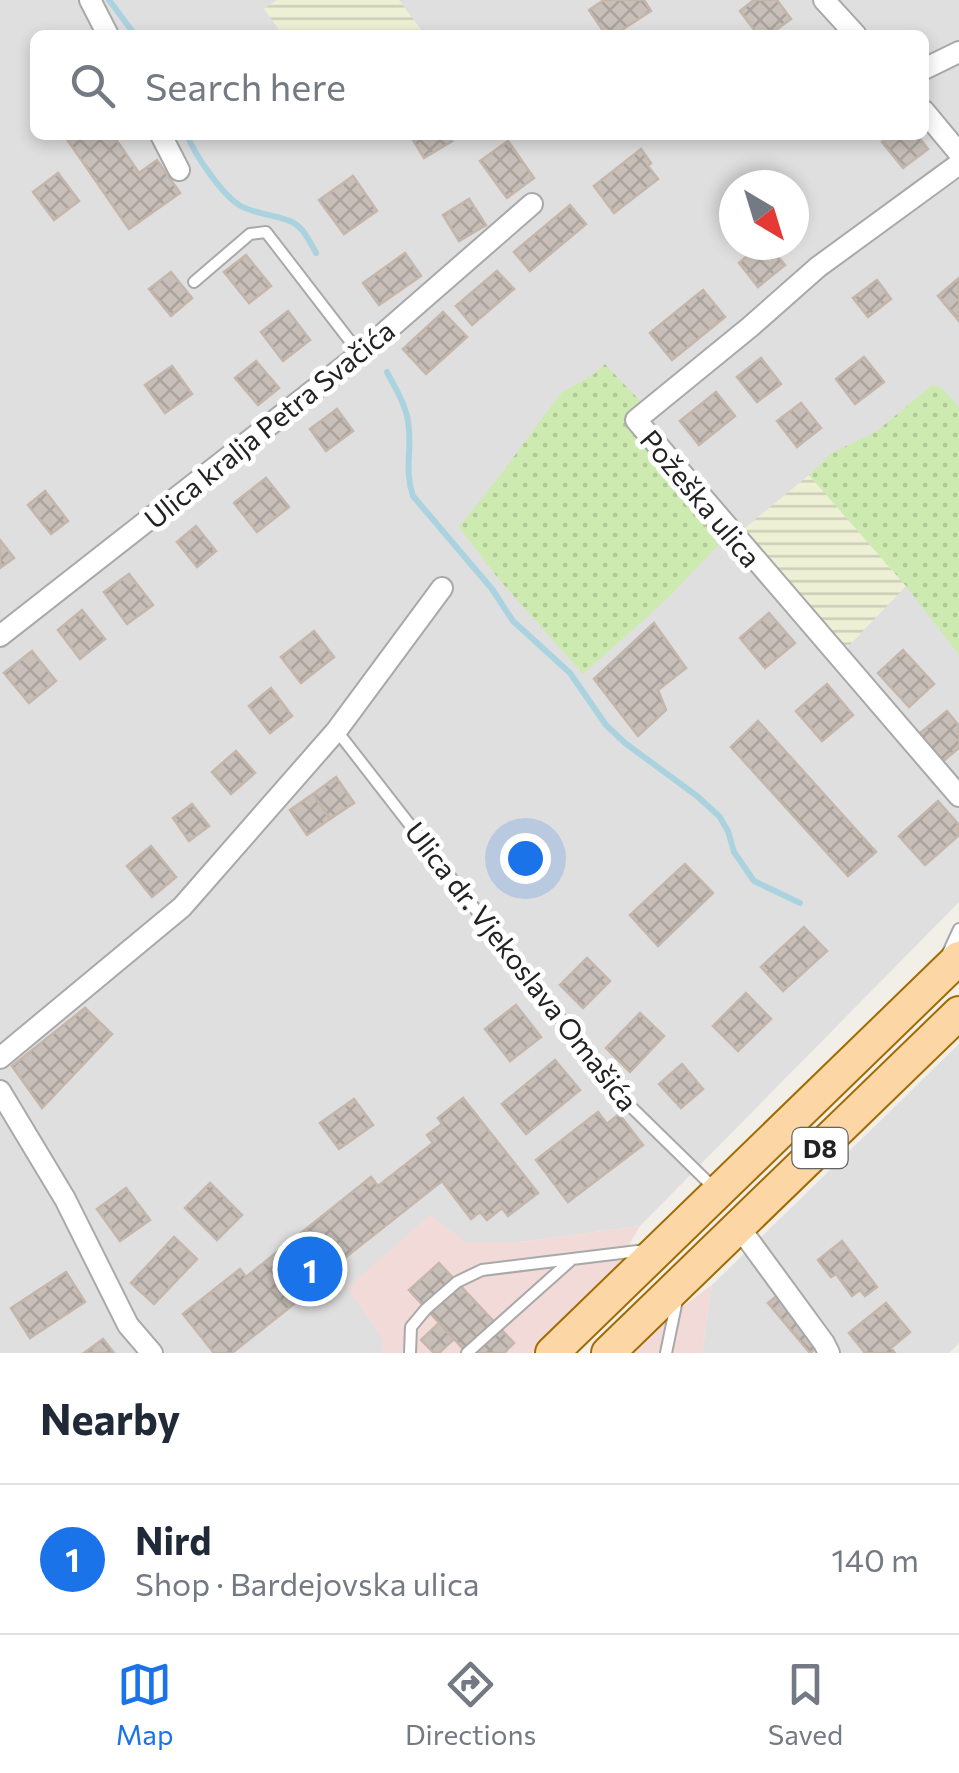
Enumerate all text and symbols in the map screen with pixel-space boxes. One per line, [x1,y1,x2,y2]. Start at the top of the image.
search box [30,30,929,140]
icon: search [65,58,120,113]
text: Search here [145,62,346,109]
north arrow [719,170,809,260]
street label: Ulica kralja Petra Svačića [137,313,401,535]
street label: Požeška ulica [634,422,768,574]
street label: Ulica dr. Vjekoslava Omašića [399,815,645,1117]
your location [500,833,551,884]
road number: D8 [792,1128,848,1168]
pin: 1 [278,1232,342,1306]
text: Nearby [40,1392,180,1444]
text: Nird [135,1516,211,1563]
text: 1 [65,1539,80,1579]
text: 140 m [831,1539,919,1579]
text: Shop · Bardejovska ulica [135,1563,479,1603]
tab: Map [116,1657,173,1751]
tab: Directions [405,1657,536,1751]
tab: Saved [768,1657,843,1751]

